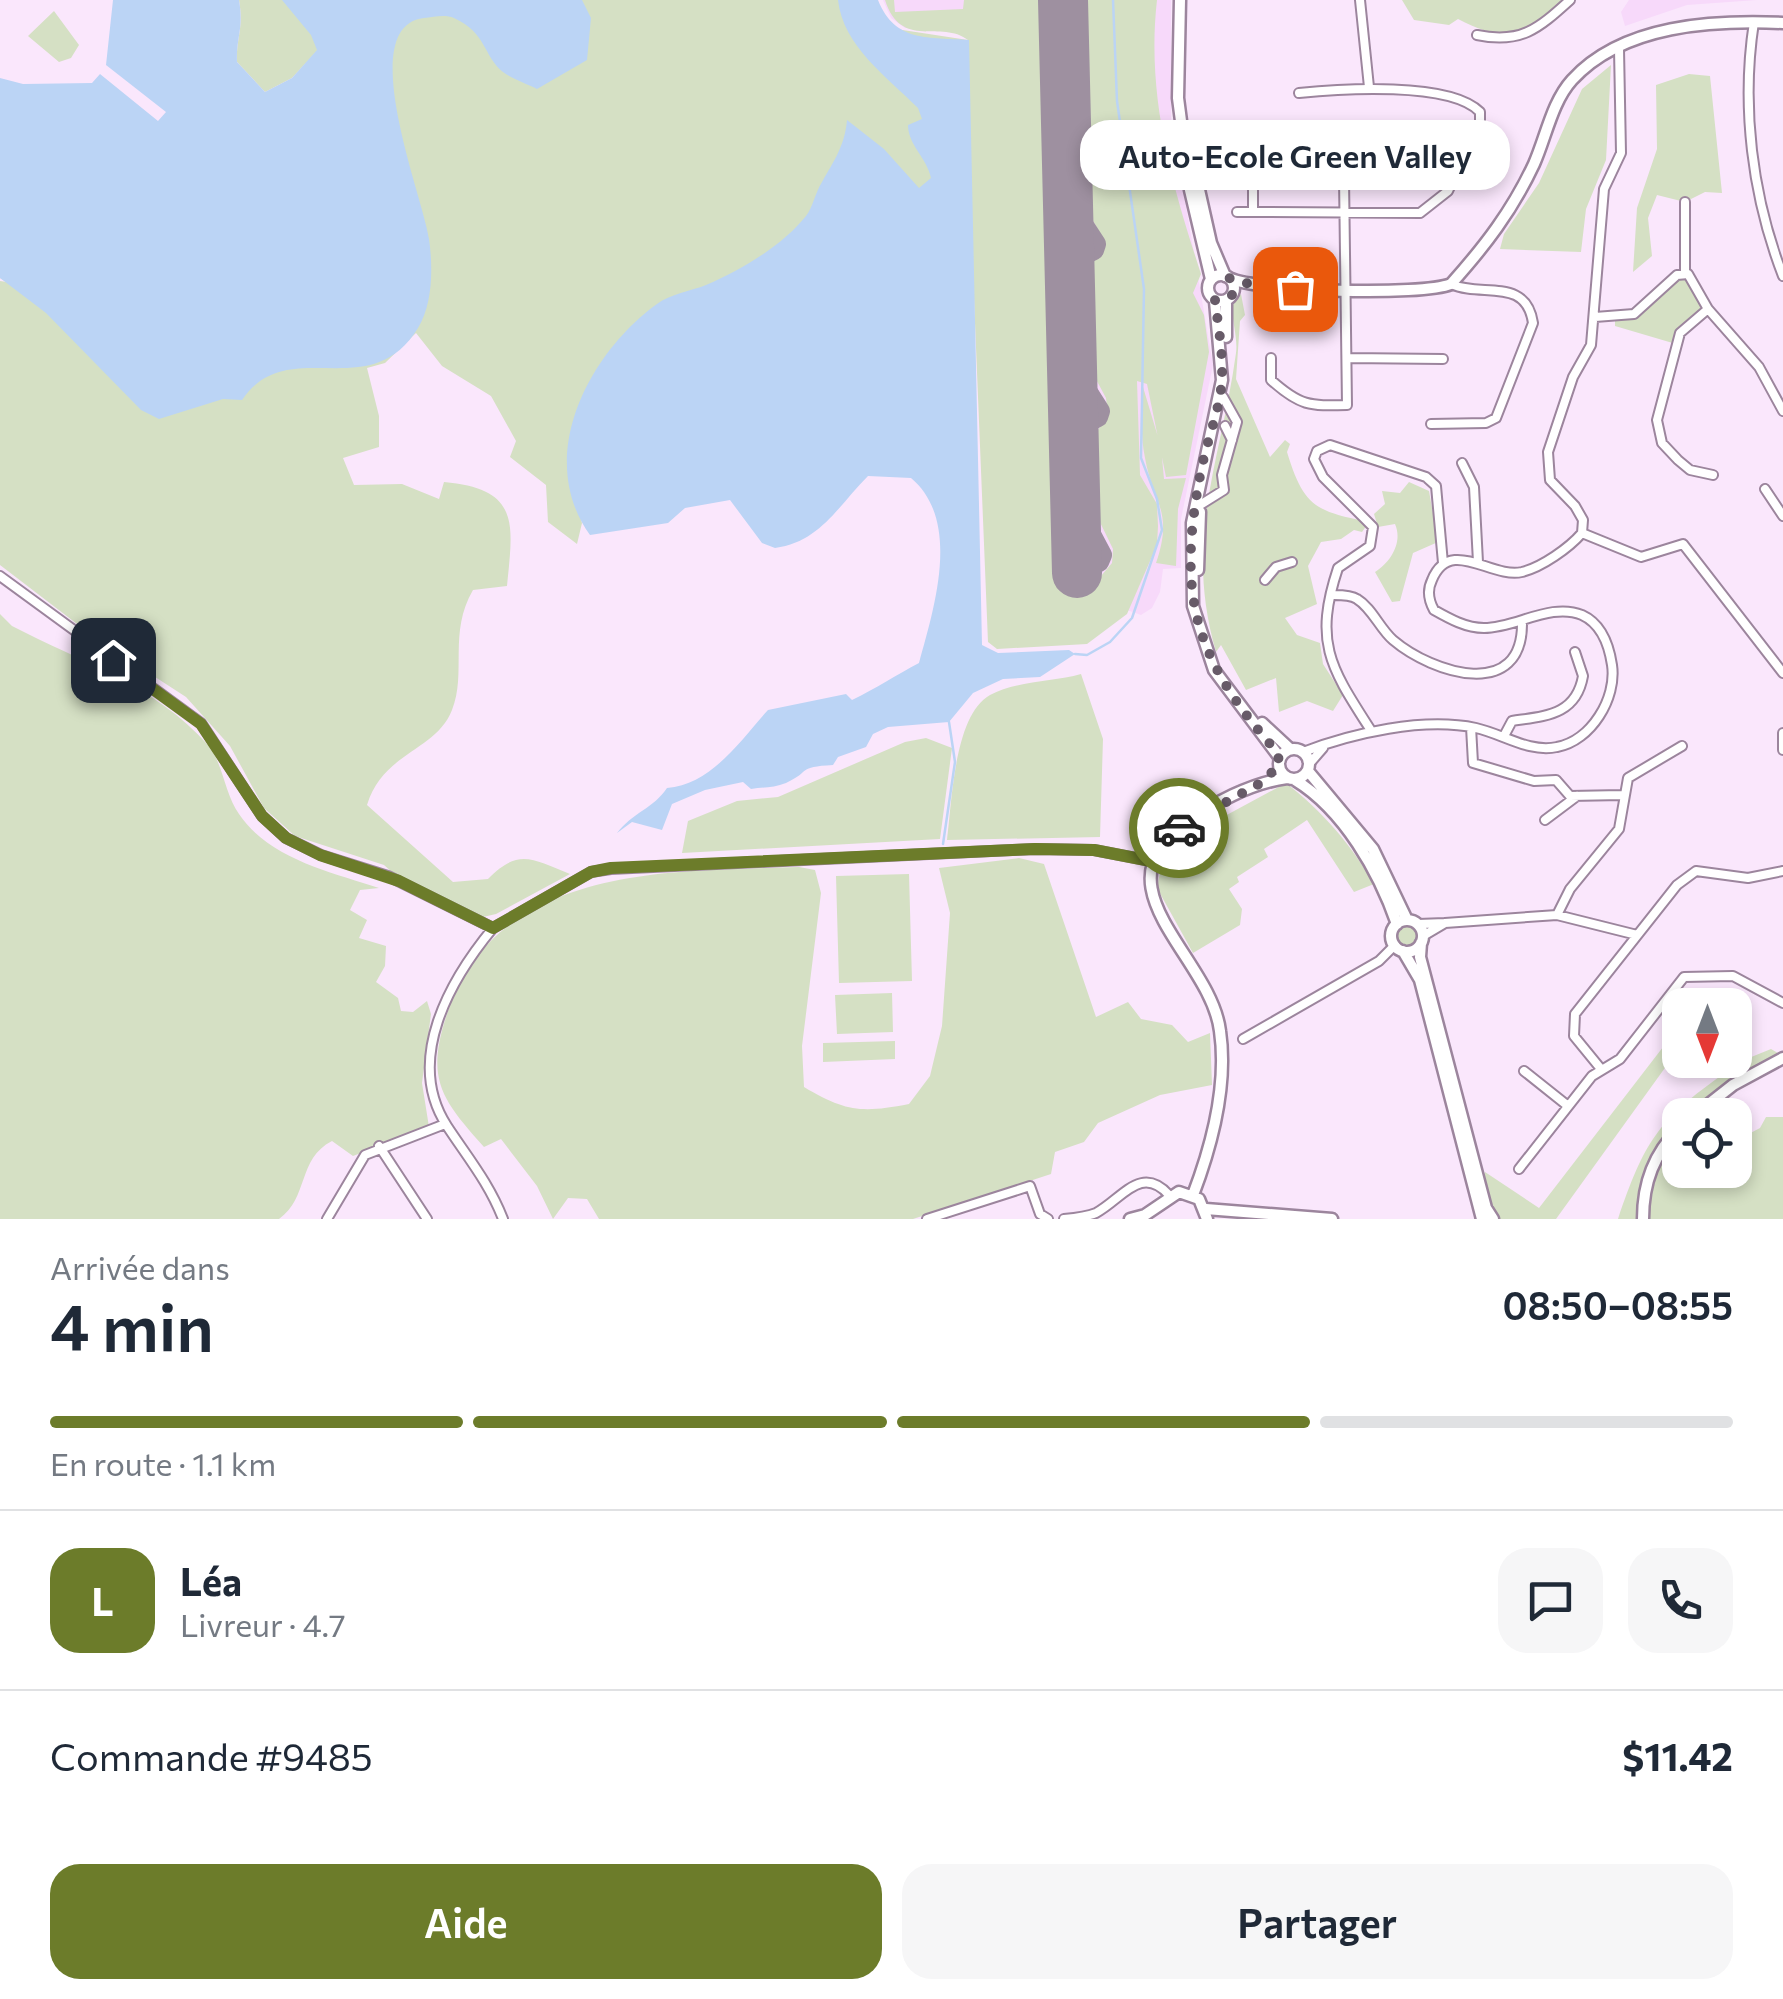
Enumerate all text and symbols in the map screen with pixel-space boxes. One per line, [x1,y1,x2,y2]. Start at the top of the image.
callout: Auto-Ecole Green Valley [1080,119,1510,189]
text: Auto-Ecole Green Valley [1118,135,1472,175]
pin [1253,247,1338,332]
icon: bag [1268,262,1323,317]
pin [71,618,156,703]
icon: home [86,633,141,688]
courier [1129,778,1229,878]
icon: car [1152,801,1207,856]
north arrow [1662,988,1752,1078]
map controls [1662,988,1752,1188]
button: locate [1662,1098,1752,1188]
text: Arrivée dans [50,1247,230,1287]
text: 08:50–08:55 [1502,1281,1733,1328]
text: 4 min [50,1285,214,1364]
text: En route · 1.1 km [50,1443,276,1483]
button: chat [1498,1548,1603,1653]
button: phone [1628,1548,1733,1653]
text: Léa [180,1557,242,1604]
text: L [91,1577,114,1624]
text: Livreur · 4.7 [180,1604,346,1644]
text: Commande #9485 [50,1732,373,1779]
text: $11.42 [1622,1732,1733,1779]
button: Aide [50,1864,882,1979]
button: Partager [902,1864,1733,1979]

